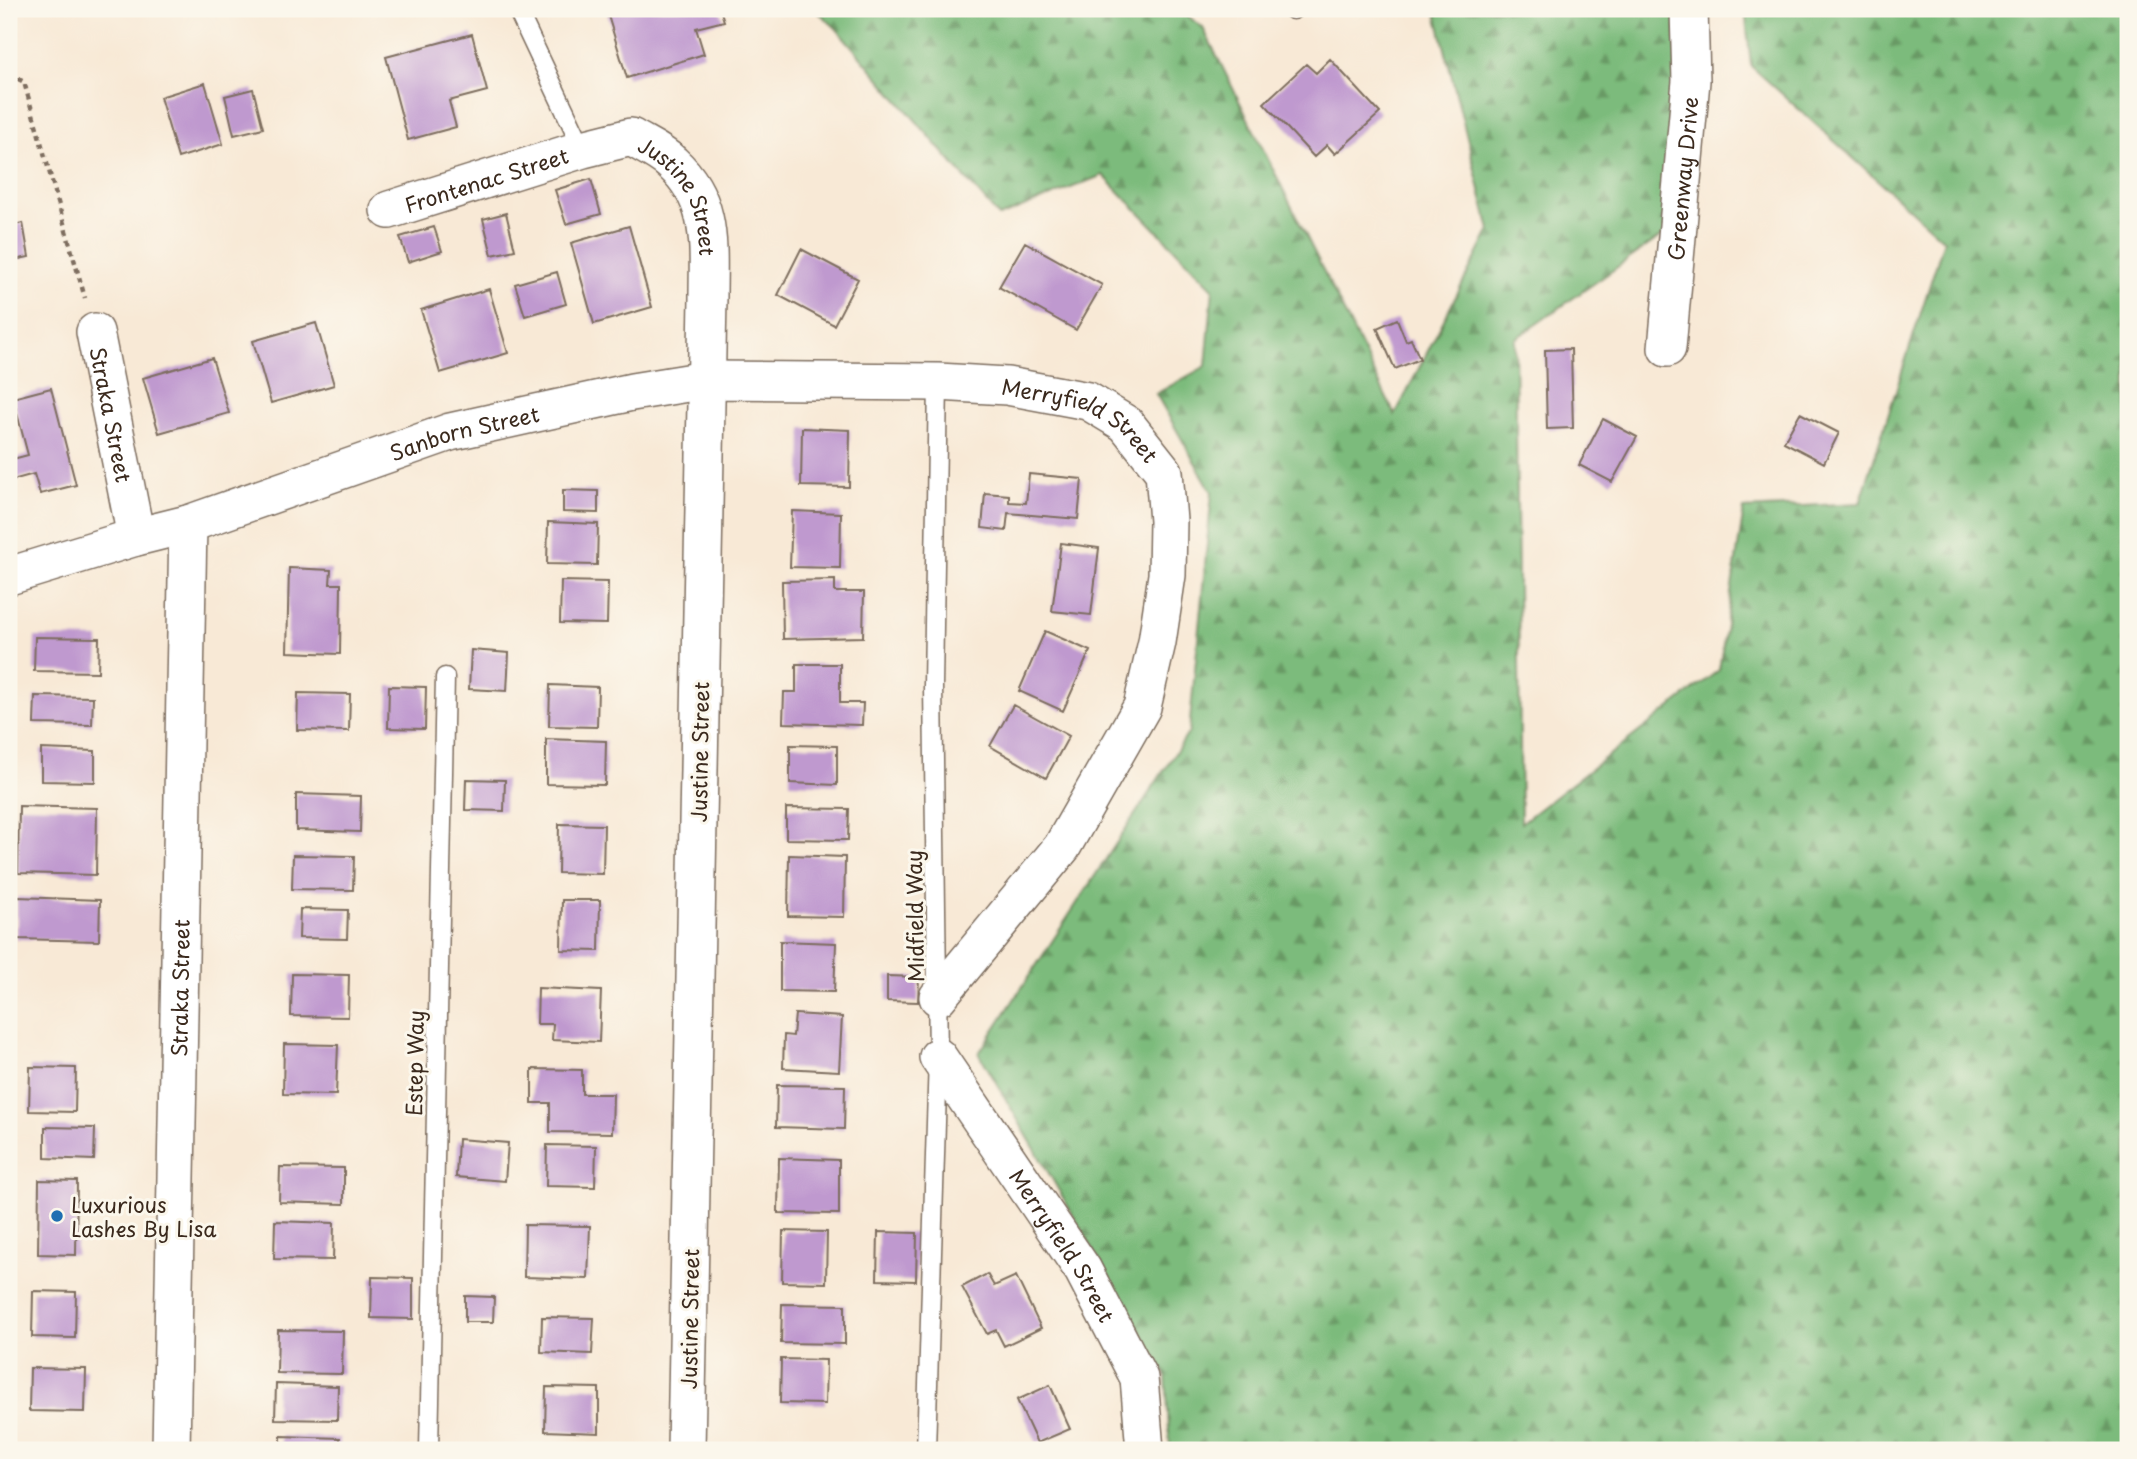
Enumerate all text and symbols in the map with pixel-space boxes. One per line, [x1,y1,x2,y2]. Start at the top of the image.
street label: Greenway Drive [1659,95,1706,262]
street label: Justine Street [633,128,724,256]
street label: Frontenac Street [400,139,572,220]
street label: Straka Street [82,344,141,485]
street label: Merryfield Street [999,369,1166,469]
street label: Sanborn Street [385,397,542,468]
street label: Justine Street [682,681,716,823]
street label: Midfield Way [897,850,931,982]
street label: Straka Street [162,919,197,1057]
street label: Estep Way [397,1010,431,1116]
street label: Merryfield Street [1002,1162,1123,1328]
place label: Luxurious Lashes By Lisa [71,1188,217,1244]
marker: Luxurious Lashes By Lisa [49,1208,65,1224]
street label: Justine Street [672,1248,706,1390]

